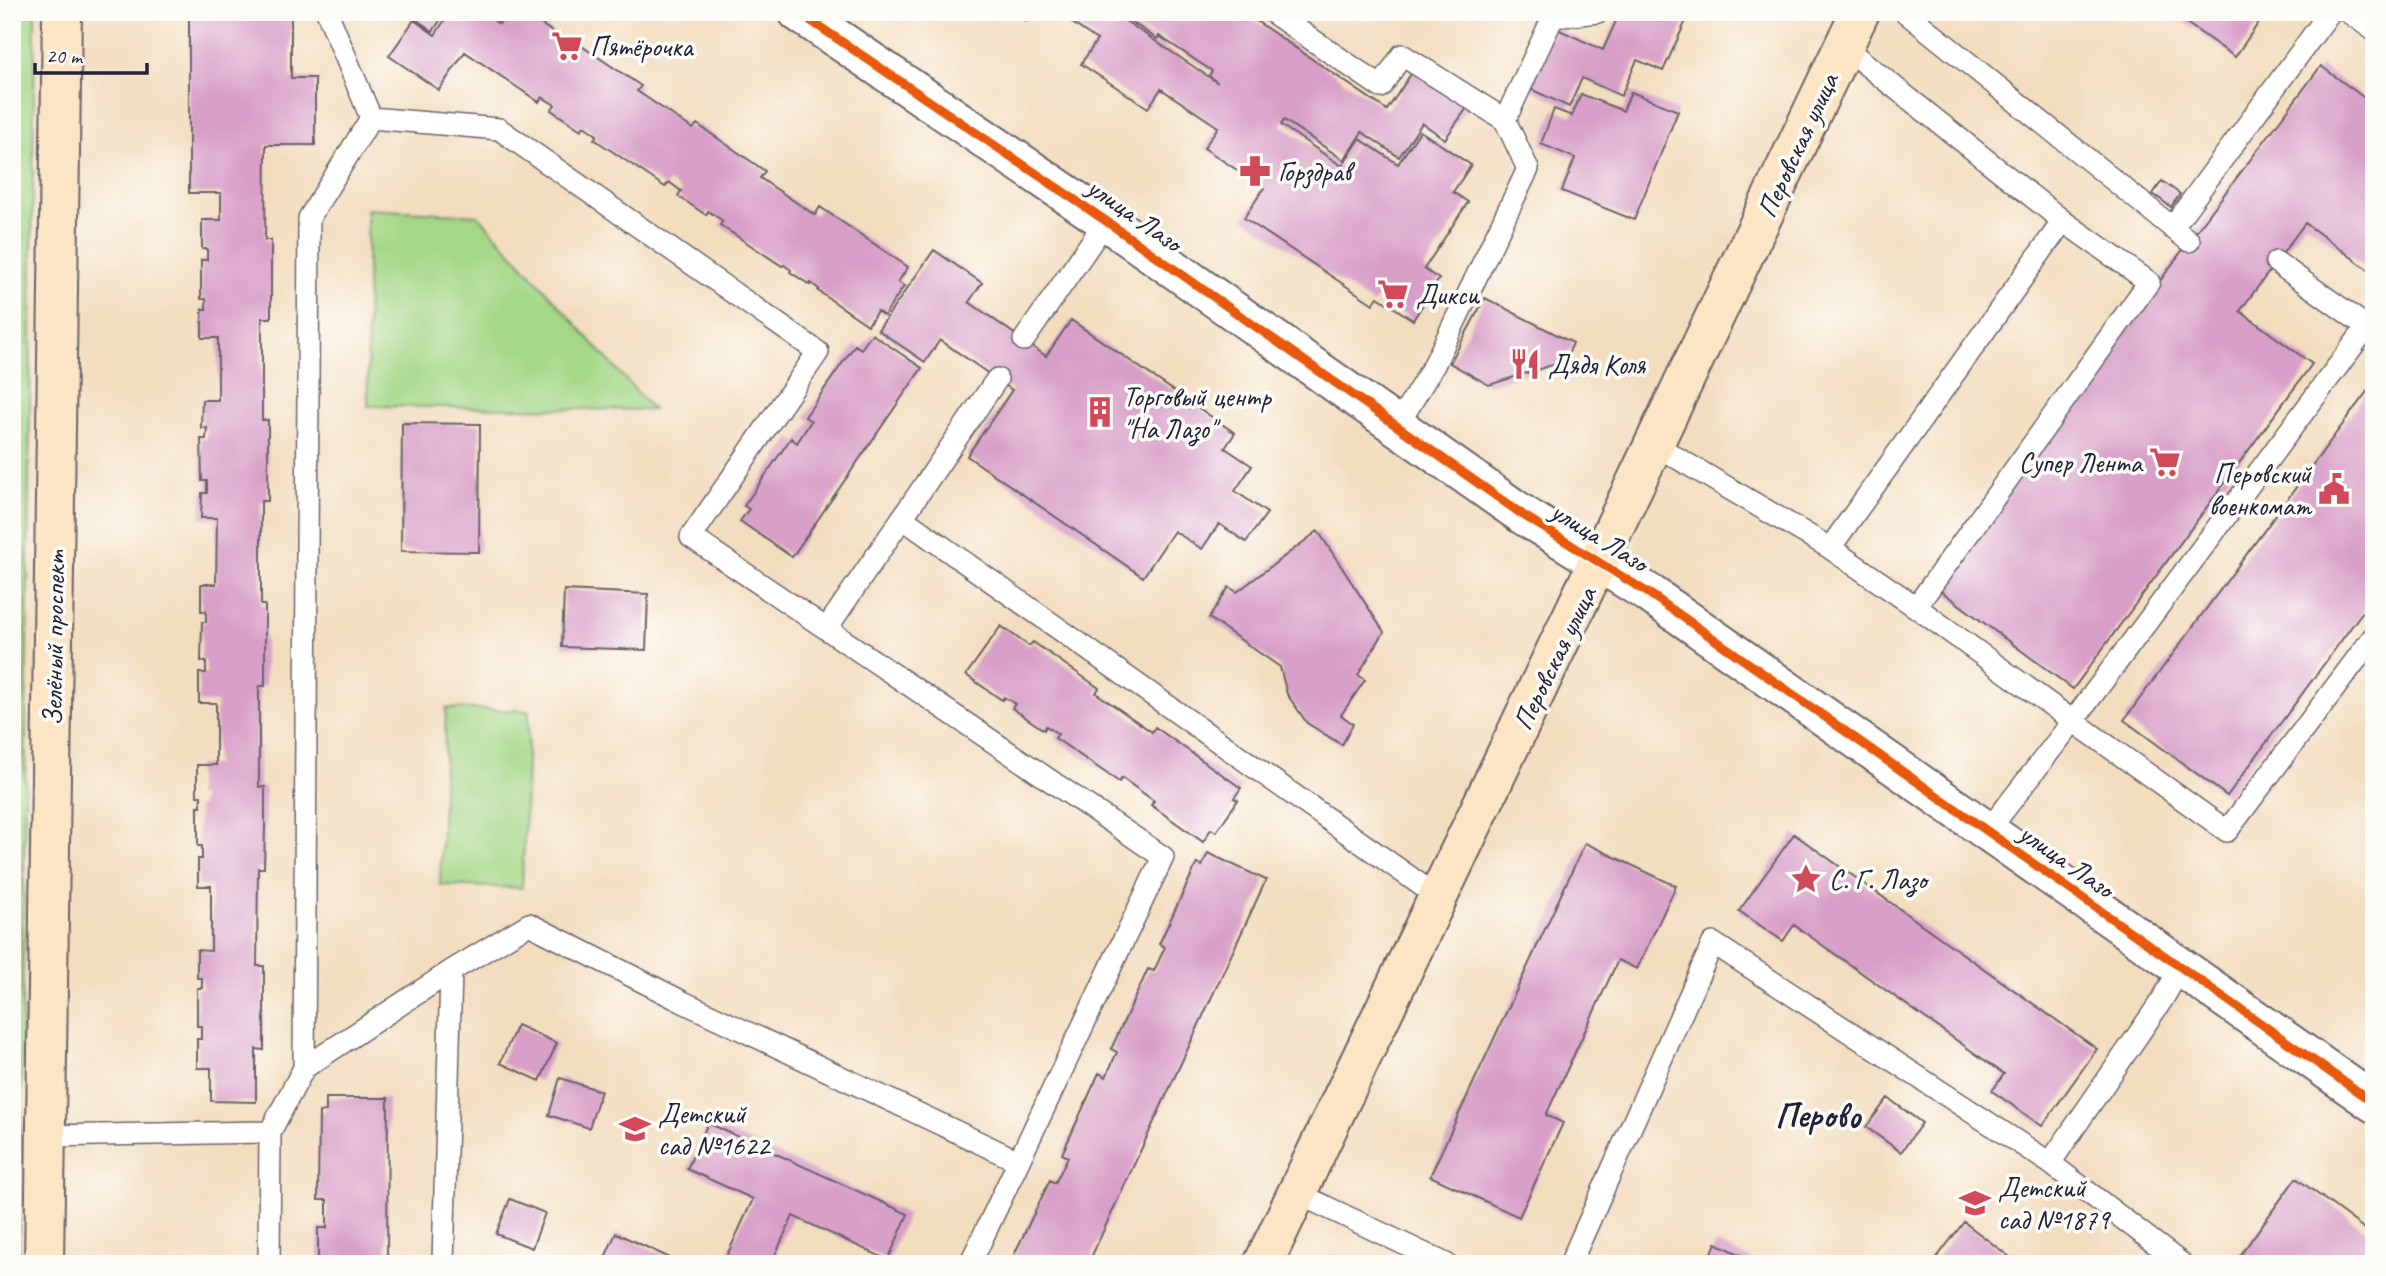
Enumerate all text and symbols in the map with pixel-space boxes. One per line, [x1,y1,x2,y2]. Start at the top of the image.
supermarket icon: Пятёрочка [550,29,584,63]
place label: Пятёрочка [590,29,694,64]
scale bar [35,32,147,76]
text: 20 m [46,43,84,69]
street label: Перовская улица [1749,66,1847,223]
pharmacy icon: Горздрав [1238,154,1272,188]
place label: Горздрав [1278,154,1356,189]
street label: улица Лазо [1079,168,1191,261]
supermarket icon: Дикси [1376,277,1410,311]
place label: Дикси [1416,277,1480,312]
restaurant icon: Дядя Коля [1508,347,1542,381]
place label: Дядя Коля [1548,347,1646,382]
place label: Торговый центр "На Лазо" [1123,379,1272,447]
building icon: Торговый центр "На Лазо" [1083,395,1117,429]
place label: Супер Лента [2019,445,2144,480]
supermarket icon: Супер Лента [2148,445,2182,479]
place label: Перовский военкомат [2209,456,2313,523]
public building icon: Перовский военкомат [2317,472,2351,506]
street label: улица Лазо [1543,492,1657,581]
street label: Зелёный проспект [34,549,73,726]
street label: Перовская улица [1505,579,1605,736]
street label: улица Лазо [2011,814,2123,907]
place icon: С. Г. Лазо [1789,862,1823,896]
place label: С. Г. Лазо [1829,862,1930,898]
district label: Перово [1775,1093,1863,1138]
place label: Детский сад №1622 [658,1096,772,1163]
school or university icon: Детский сад №1622 [618,1112,652,1146]
place label: Детский сад №1879 [1998,1170,2112,1237]
school or university icon: Детский сад №1879 [1958,1186,1992,1220]

